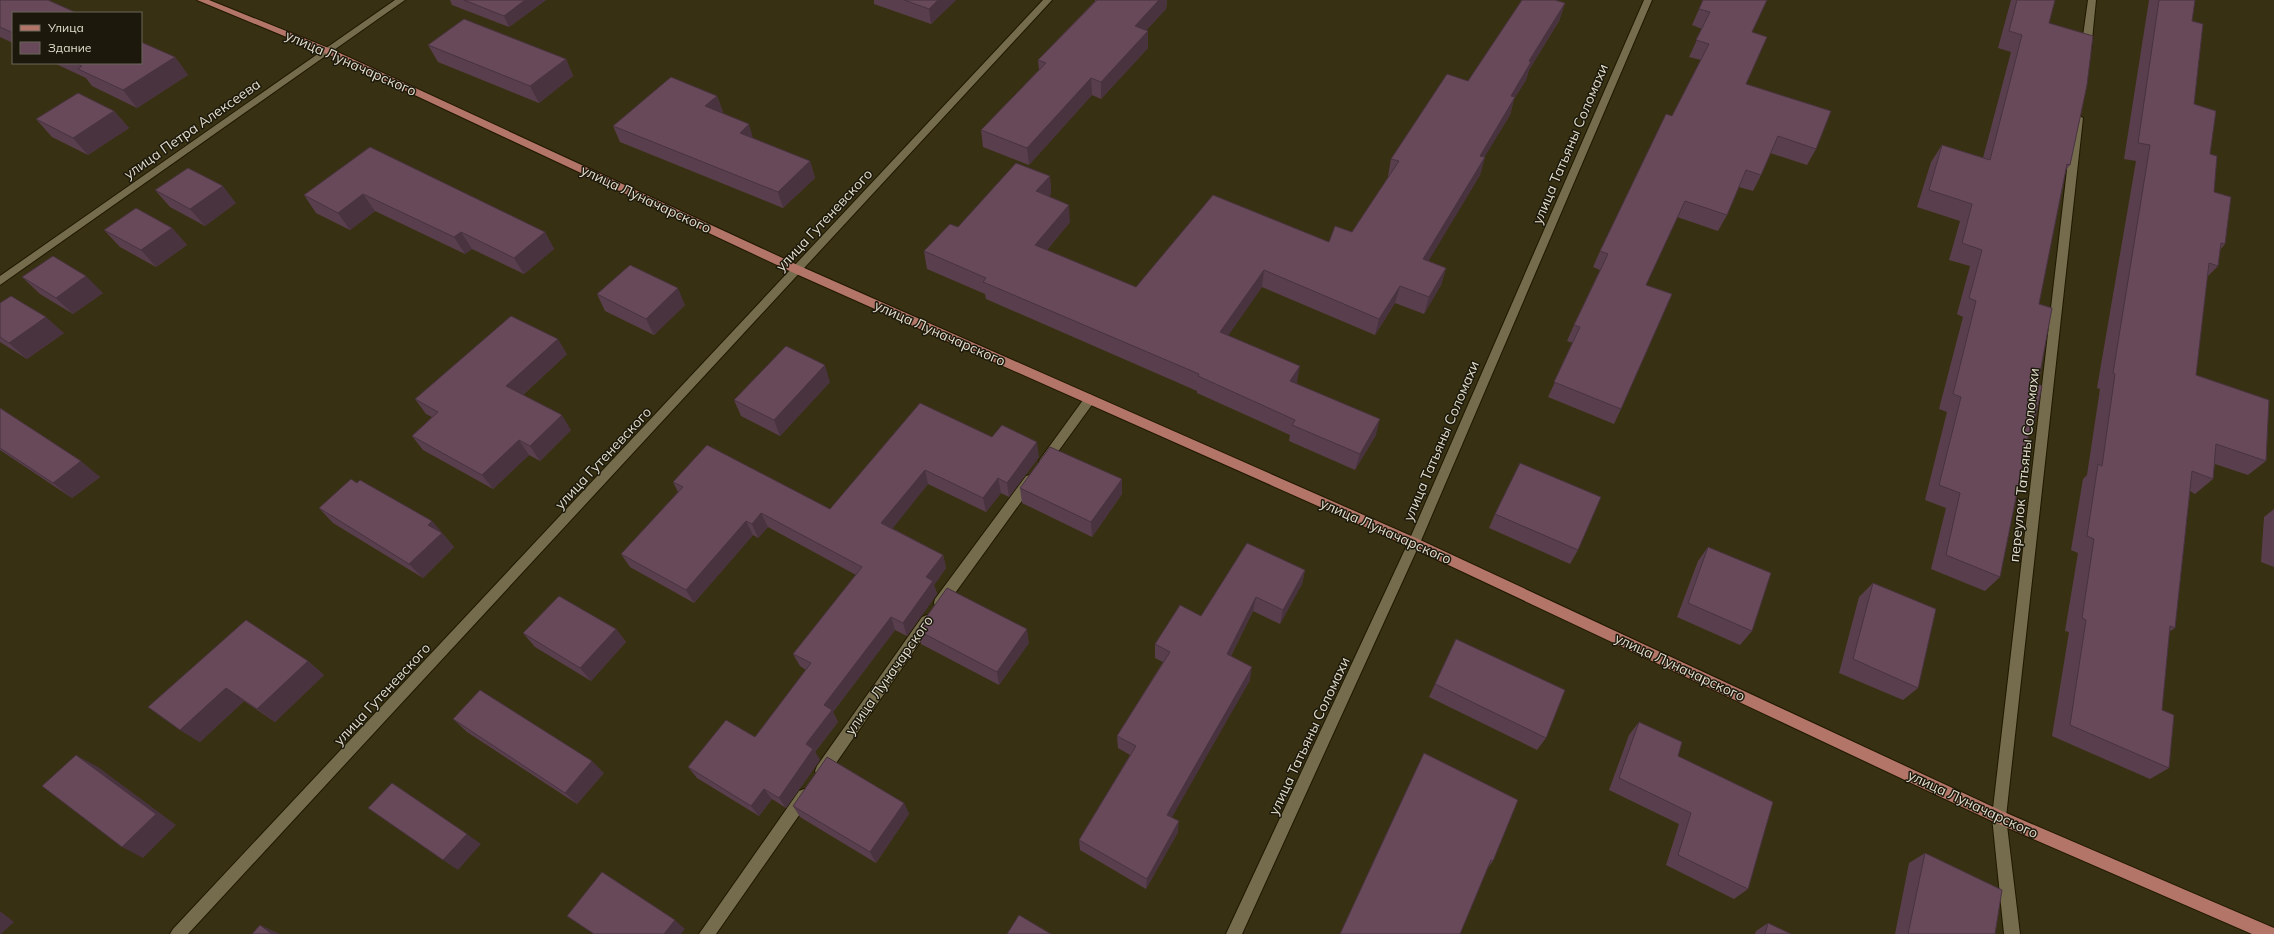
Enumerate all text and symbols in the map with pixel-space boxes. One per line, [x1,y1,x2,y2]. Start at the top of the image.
legend [12,12,142,64]
text: Улица [47,20,84,35]
street label: улица Луначарского [283,26,419,100]
text: Здание [48,40,92,55]
street label: улица Татьяны Соломахи [1528,61,1612,227]
street label: улица Петра Алексеева [120,75,264,183]
street label: улица Луначарского [578,161,714,237]
street label: улица Гутеневского [772,165,876,275]
street label: улица Луначарского [872,296,1008,370]
street label: улица Татьяны Соломахи [1399,358,1483,524]
street label: переулок Татьяны Соломахи [2005,367,2043,563]
street label: улица Гутеневского [551,403,655,513]
street label: улица Луначарского [1318,494,1454,568]
street label: улица Луначарского [841,612,937,738]
street label: улица Луначарского [1612,629,1748,705]
street label: улица Гутеневского [330,639,434,749]
street label: улица Татьяны Соломахи [1264,654,1354,818]
street label: улица Луначарского [1905,766,2041,842]

